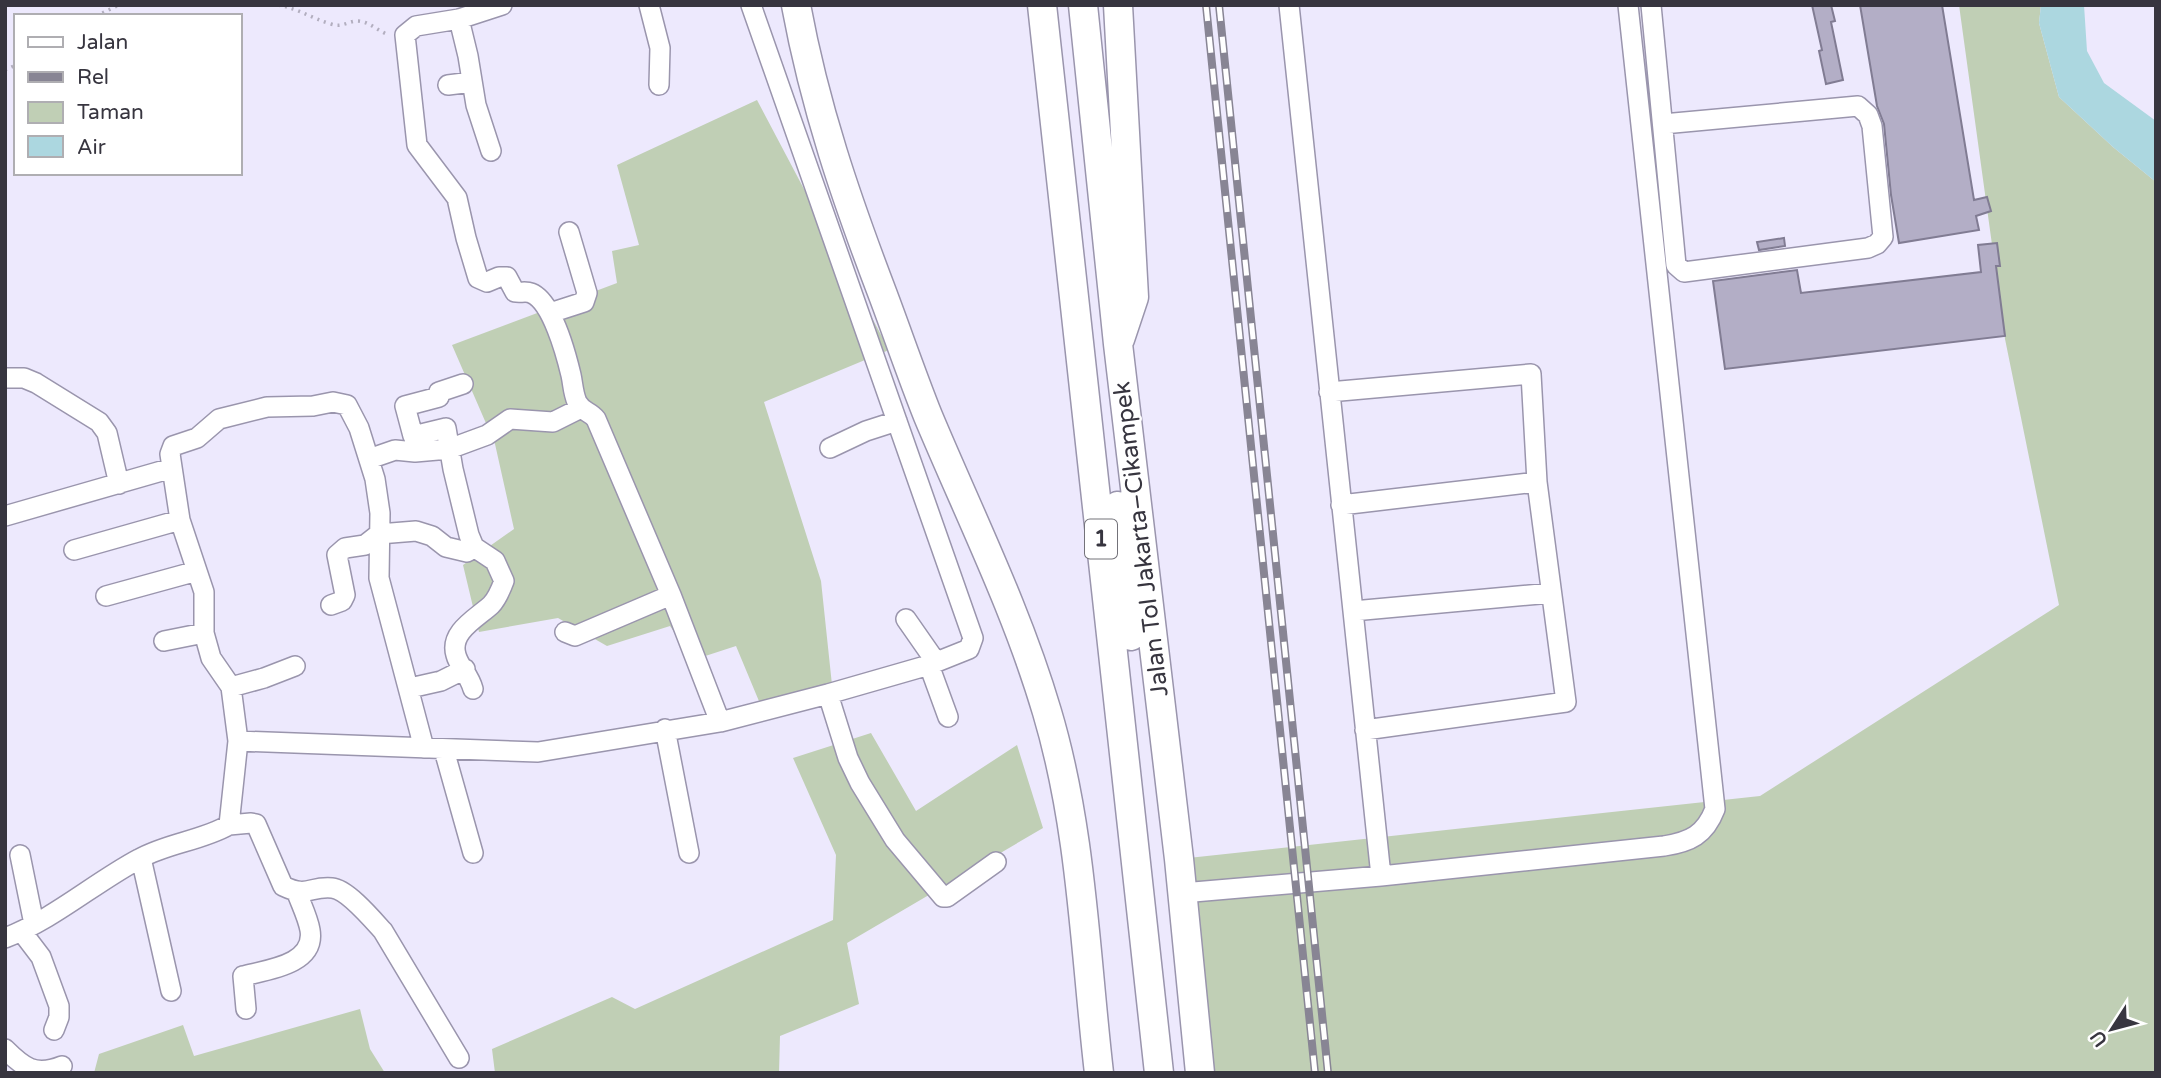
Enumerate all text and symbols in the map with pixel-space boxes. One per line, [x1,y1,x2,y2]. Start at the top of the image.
legend [14,14,242,175]
text: Jalan [77,30,128,55]
text: Rel [77,65,109,90]
text: Taman [77,100,144,125]
text: Air [77,135,106,160]
street label: Jalan Tol Jakarta–Cikampek [1107,380,1175,698]
road number: 1 [1085,520,1117,558]
north arrow [2077,994,2147,1064]
text: U [2086,1026,2112,1051]

